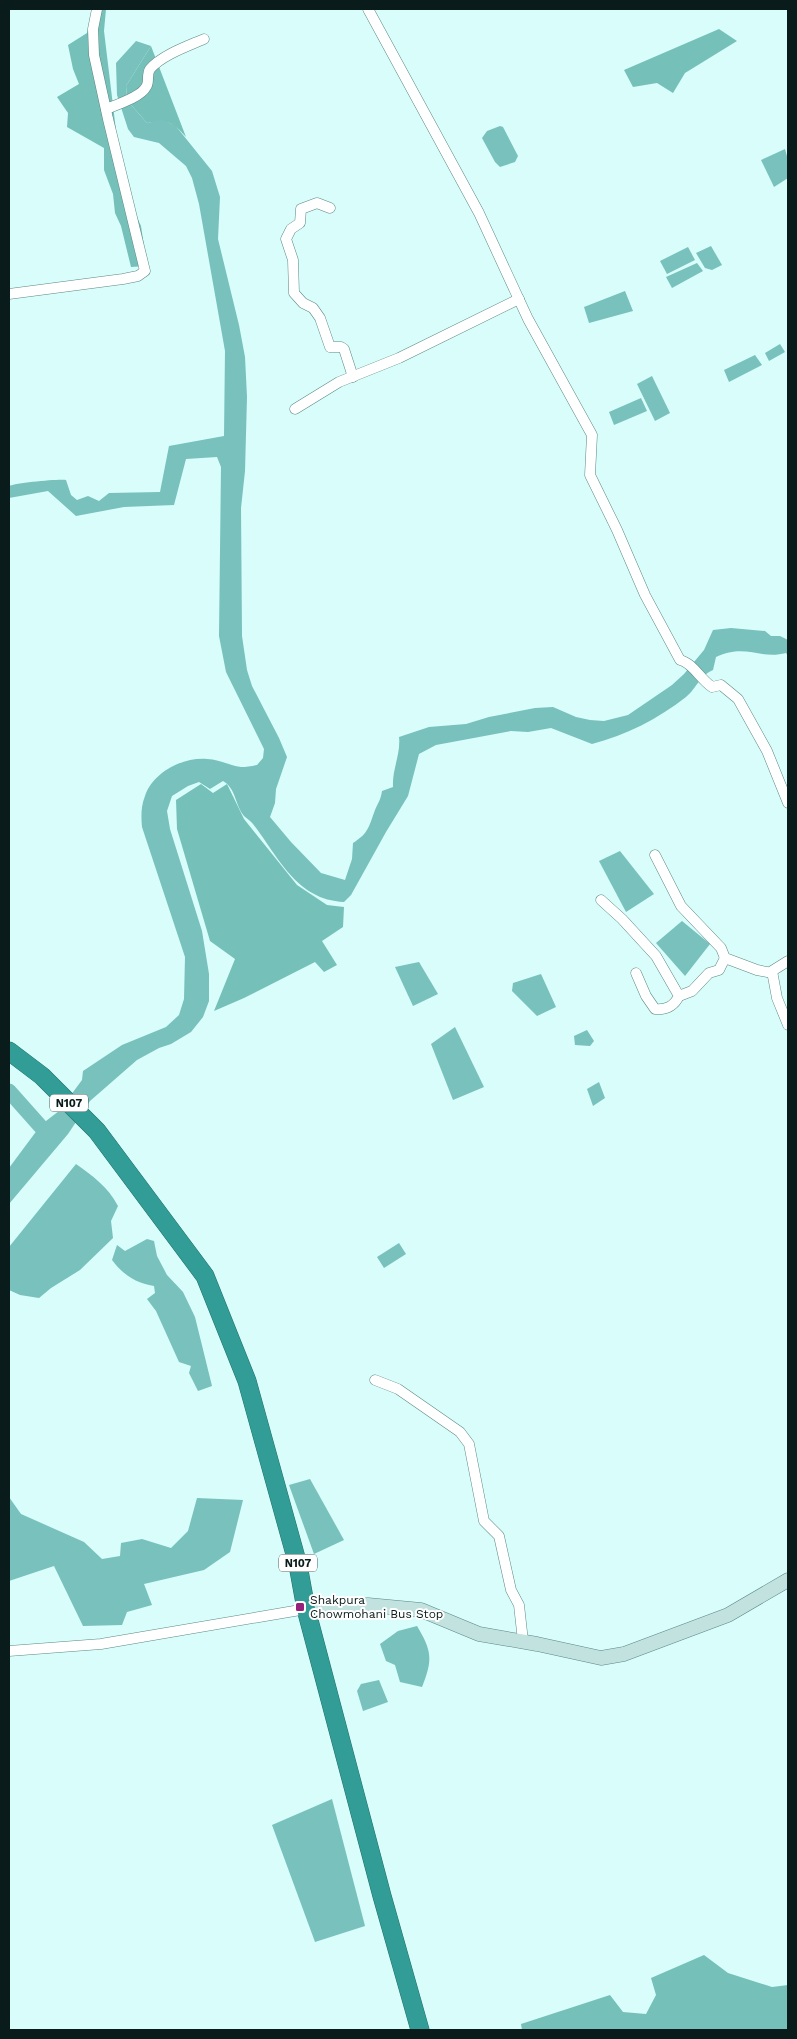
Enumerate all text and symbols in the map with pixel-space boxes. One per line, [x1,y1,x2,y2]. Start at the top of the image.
road number: N107 [50,1094,88,1112]
road number: N107 [279,1555,317,1572]
place label: Shakpura Chowmohani Bus Stop [310,1593,443,1621]
marker: Shakpura Chowmohani Bus Stop [294,1601,306,1613]

